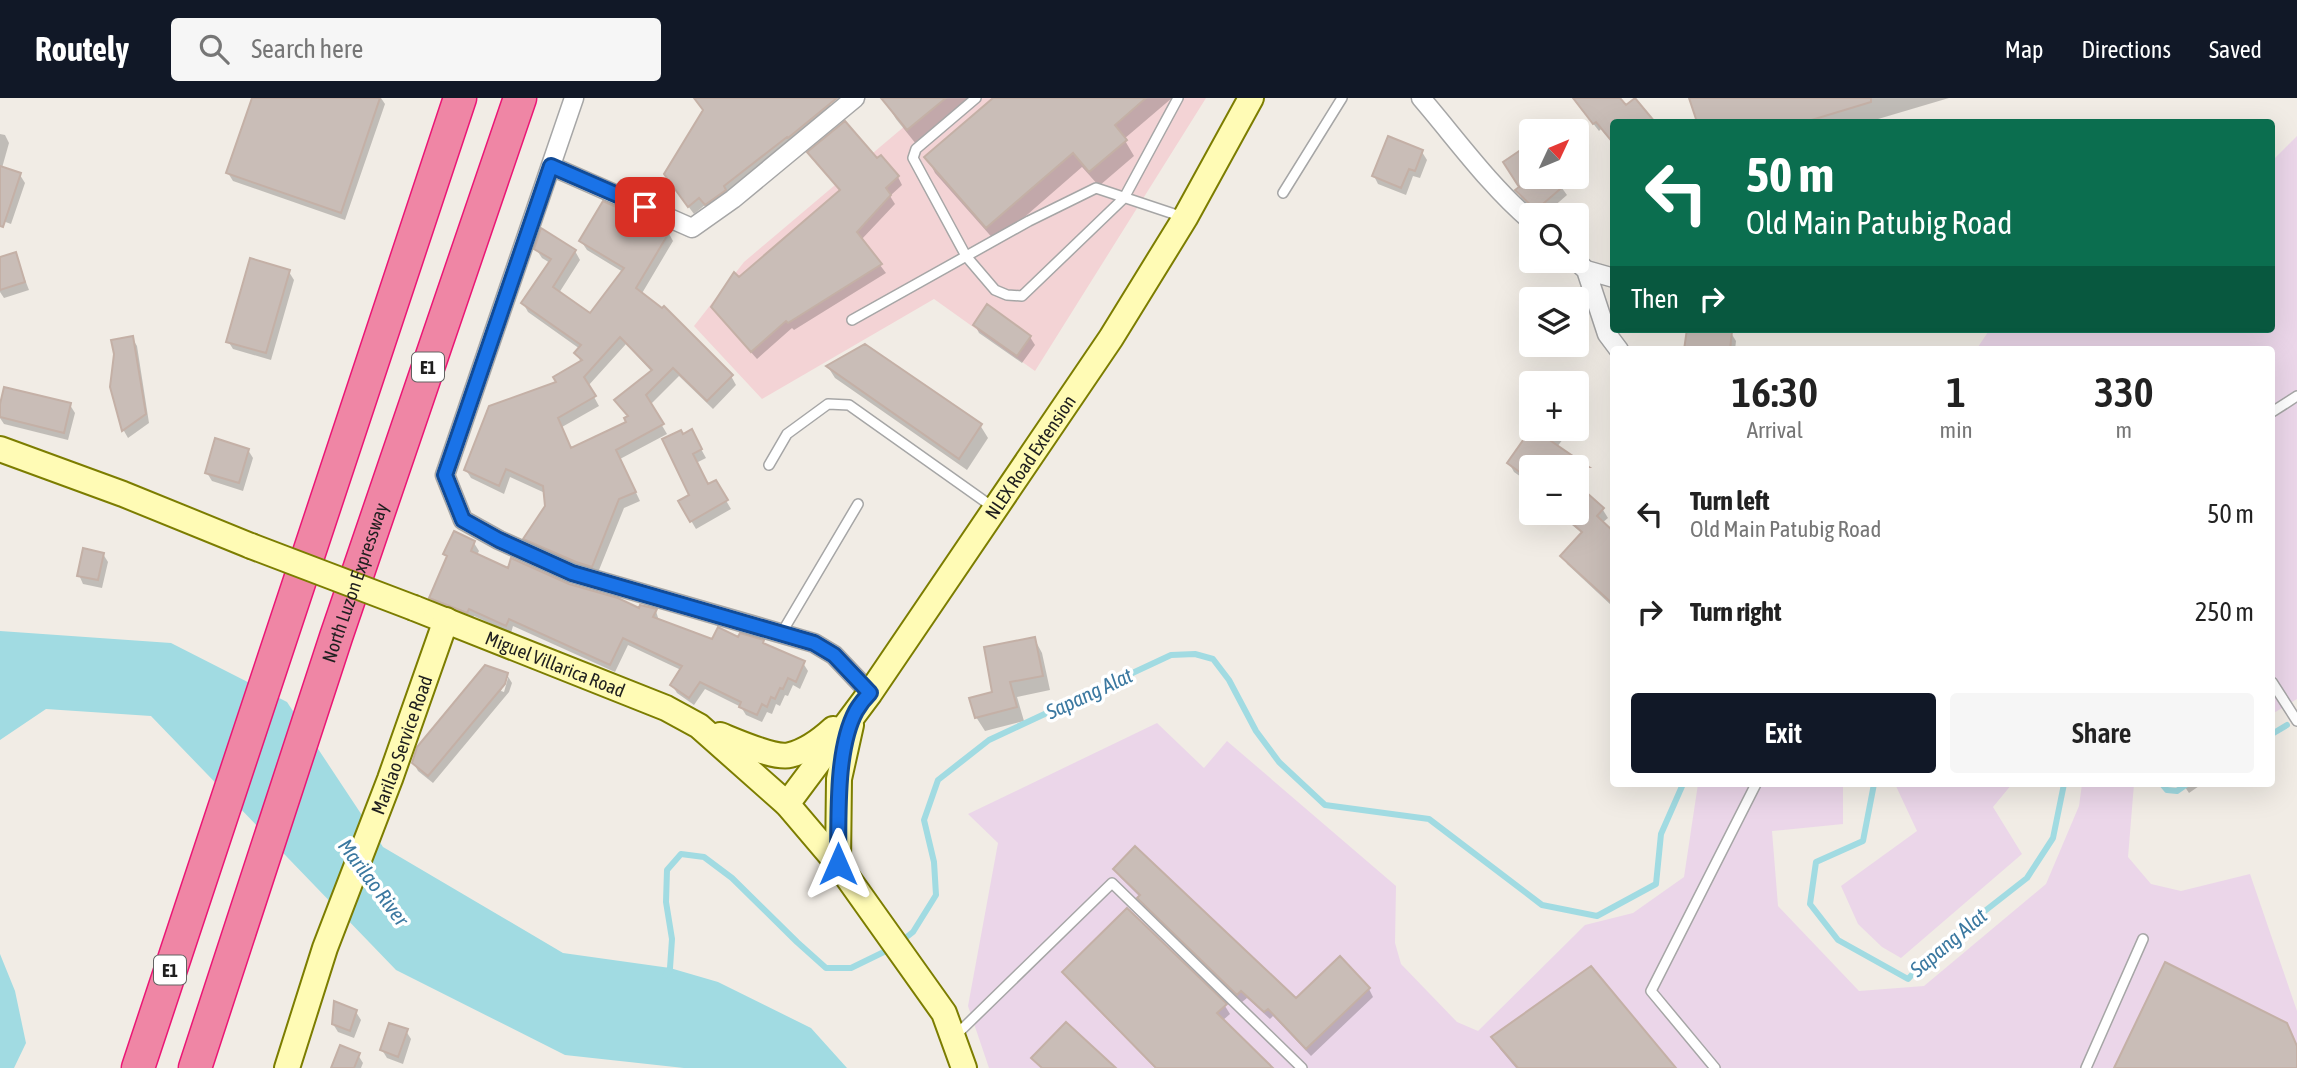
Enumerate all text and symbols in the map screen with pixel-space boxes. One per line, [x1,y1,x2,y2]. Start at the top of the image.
search box [171,18,661,81]
text: Routely [35,30,129,68]
icon: search [195,30,233,68]
text: Search here [251,34,363,64]
text: Map [2005,36,2043,63]
text: Directions [2081,36,2171,63]
text: Saved [2209,36,2262,63]
north arrow [1519,119,1589,189]
map controls [1519,119,1589,525]
text: 50 m [1746,146,1834,202]
icon: left [1631,147,1722,238]
pin [615,177,675,237]
icon: arrive [626,188,664,226]
button: search [1519,203,1589,273]
text: Old Main Patubig Road [1746,204,2012,241]
icon: right [1693,280,1731,318]
text: Then [1631,284,1679,314]
button: layers [1519,287,1589,357]
road number: E1 [412,353,444,382]
text: 16:30 [1732,368,1818,416]
text: 1 [1946,368,1966,416]
text: 330 [2094,368,2153,416]
button: + [1519,371,1589,441]
street label: NLEX Road Extension [980,391,1080,523]
text: Arrival [1747,417,1803,443]
text: min [1940,417,1973,443]
text: m [2116,417,2132,443]
button: − [1519,455,1589,525]
text: Turn left [1690,486,1770,516]
icon: left [1631,495,1669,533]
text: 50 m [2207,499,2254,529]
street label: North Luzon Expressway [317,500,392,665]
text: Old Main Patubig Road [1690,516,1881,542]
icon: right [1631,593,1669,631]
text: Turn right [1690,597,1781,627]
text: 250 m [2195,597,2254,627]
street label: Miguel Villarica Road [482,627,628,702]
water label: Sapang Alat [1041,663,1136,724]
street label: Marilao Service Road [366,672,437,817]
button: Exit [1631,693,1936,773]
button: Share [1950,693,2254,773]
position arrow [801,827,875,901]
water label: Marilao River [334,834,415,931]
water label: Sapang Alat [1904,903,1991,982]
road number: E1 [154,956,186,984]

